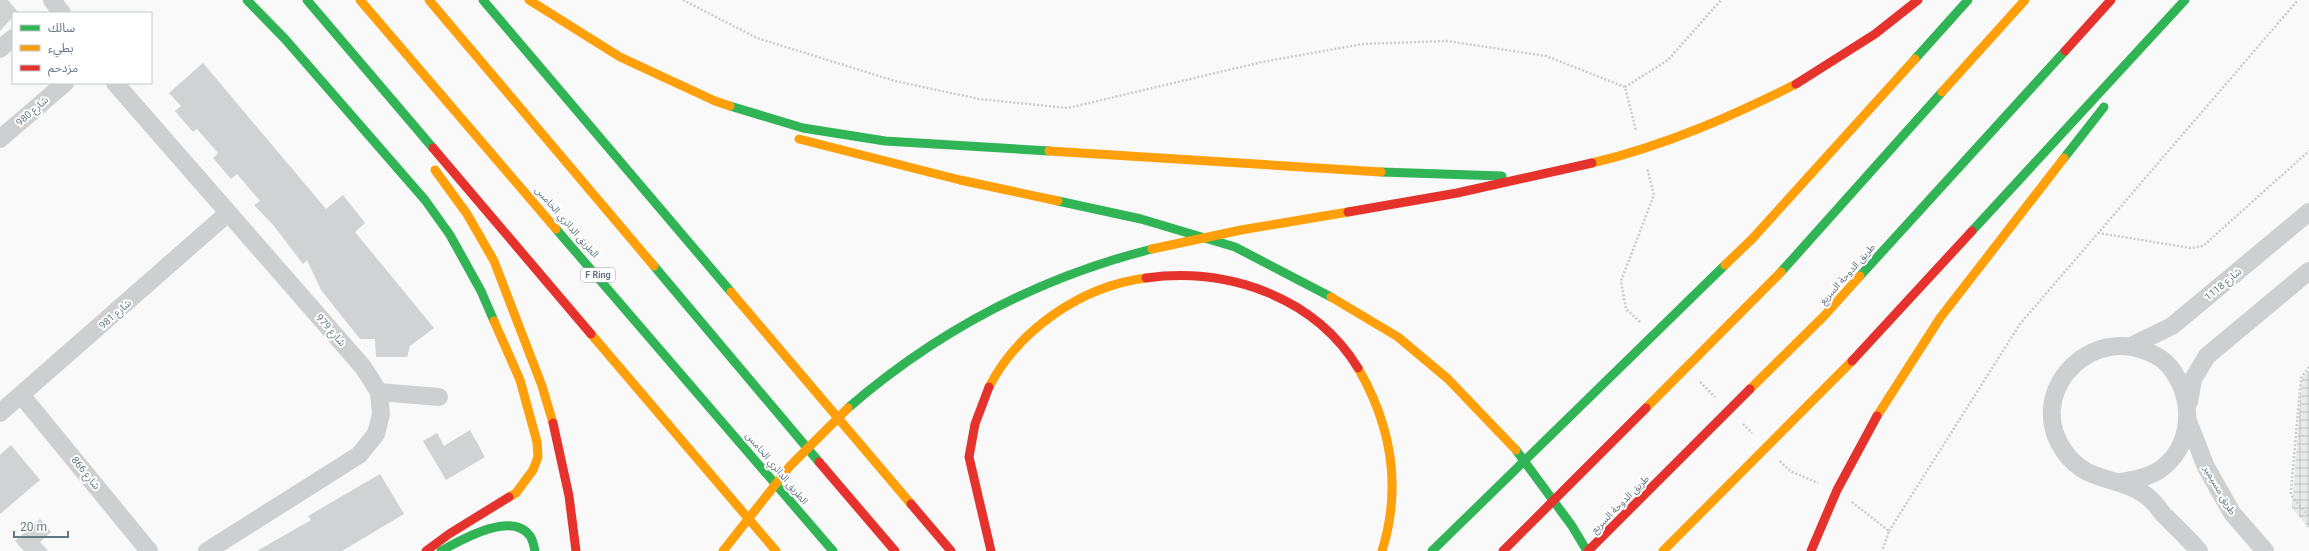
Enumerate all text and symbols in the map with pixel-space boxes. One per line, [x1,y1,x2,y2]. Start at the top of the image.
legend [12,12,152,84]
text: سالك [48,21,75,35]
text: بطيء [48,41,74,58]
text: مزدحم [48,61,78,77]
street label: شارع 980 [14,94,52,129]
street label: الطريق الدائري الخامس [531,184,601,261]
street label: طريق الدوحة السريع [1817,241,1879,308]
street label: شارع 1118 [2202,265,2245,304]
road number: F Ring [581,268,615,282]
street label: شارع 981 [97,297,135,332]
street label: شارع 979 [313,312,348,350]
street label: الطريق الدائري الخامس [742,430,810,508]
street label: شارع 866 [68,454,103,493]
street label: طريق مسيمير [2200,463,2239,517]
street label: طريق الدوحة السريع [1589,473,1653,537]
scale bar [14,513,68,539]
text: 20 m [20,520,47,534]

